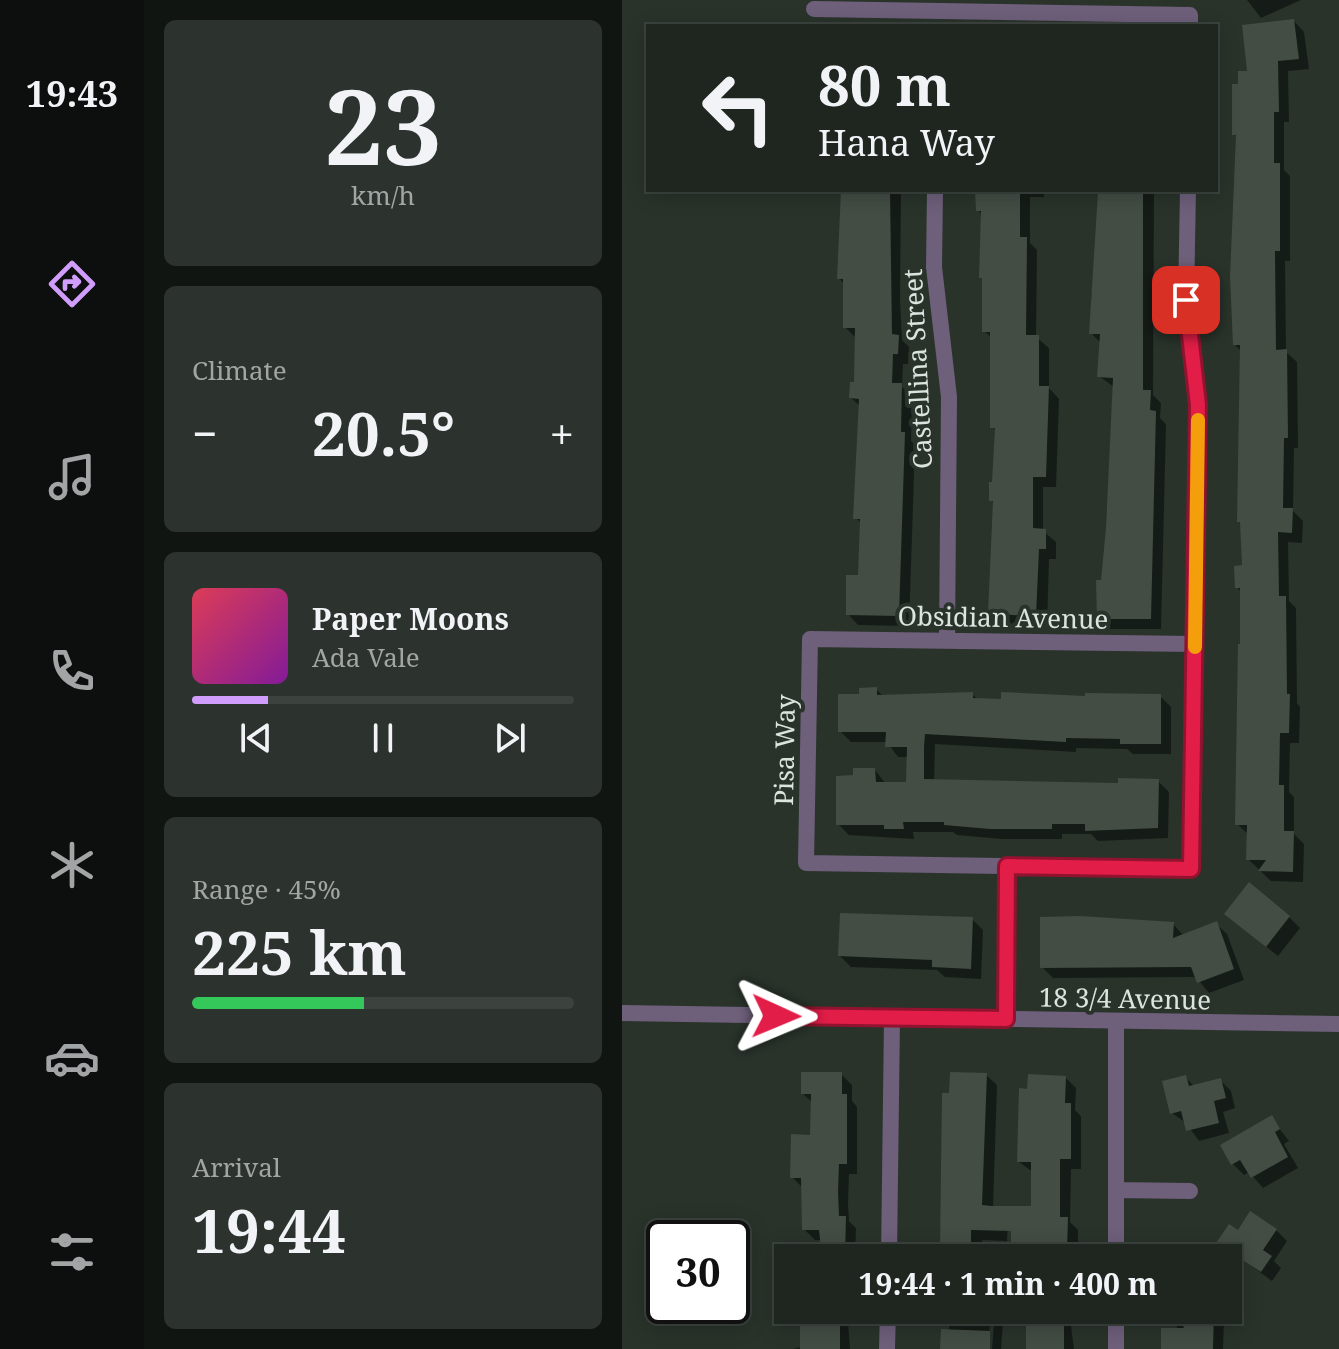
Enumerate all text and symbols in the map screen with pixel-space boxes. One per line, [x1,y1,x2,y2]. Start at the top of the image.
text: 80 m [818,46,951,122]
text: 23 [324,54,442,195]
icon: left [686,56,790,160]
text: 19:43 [26,69,118,118]
text: Hana Way [818,118,995,167]
text: km/h [351,177,415,213]
icon: directions [44,256,100,312]
pin [1152,266,1220,334]
street label: Castellina Street [894,268,940,470]
icon: arrive [1164,278,1208,322]
text: Climate [192,352,287,388]
text: 20.5° [312,392,455,474]
text: − [192,403,217,463]
text: + [549,403,574,463]
icon: music [44,449,100,505]
street label: Obsidian Avenue [897,597,1109,637]
text: Paper Moons [312,598,509,639]
text: Ada Vale [312,639,420,675]
icon: phone [44,643,100,699]
street label: Pisa Way [765,694,803,806]
icon: previous [234,716,278,760]
icon: pause [361,716,405,760]
icon: next [488,716,532,760]
icon: climate [44,837,100,893]
text: Range · 45% [192,871,341,907]
text: 225 km [192,911,407,993]
position arrow [734,974,818,1058]
street label: 18 3/4 Avenue [1039,979,1211,1017]
icon: car [44,1030,100,1086]
text: Arrival [192,1149,281,1185]
text: 19:44 [192,1189,346,1271]
speed limit sign: 30 [646,1220,750,1324]
icon: filters [44,1224,100,1280]
text: 19:44 · 1 min · 400 m [859,1263,1157,1304]

